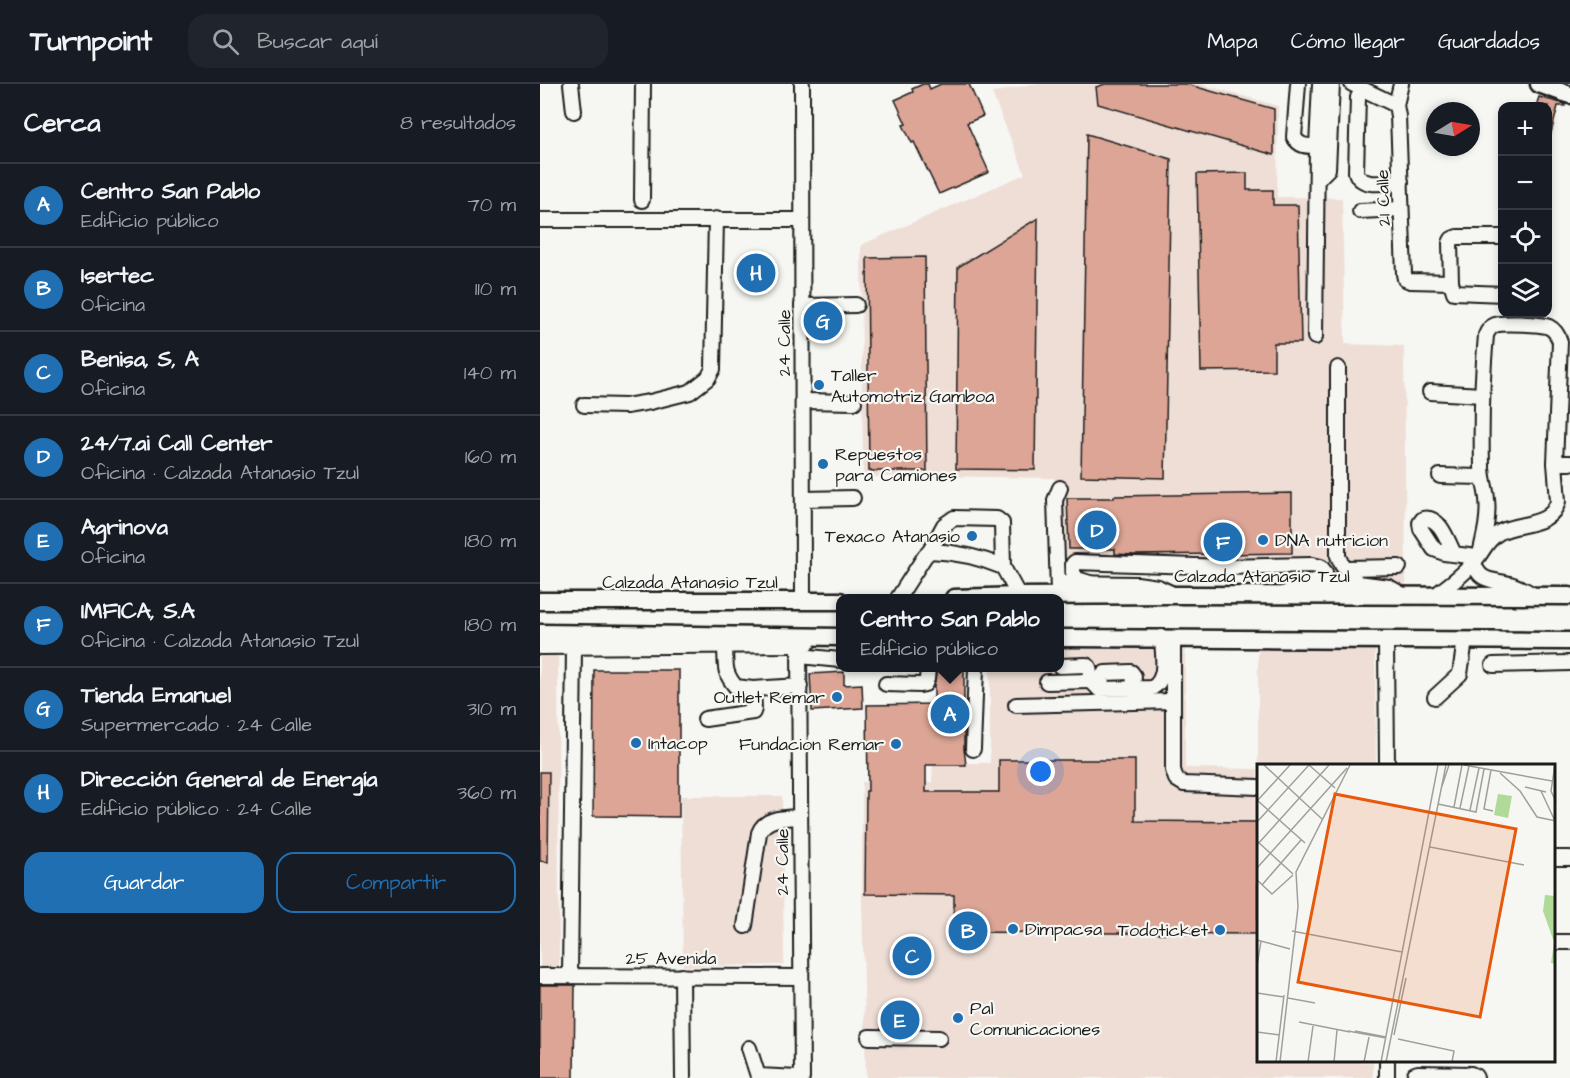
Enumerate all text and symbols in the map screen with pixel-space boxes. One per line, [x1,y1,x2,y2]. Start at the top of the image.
search box [188,14,608,68]
text: Turnpoint [30,22,152,61]
icon: search [209,25,242,58]
text: Buscar aquí [257,26,378,57]
text: Mapa [1207,27,1258,56]
text: Cómo llegar [1291,27,1405,56]
text: Guardados [1438,27,1540,56]
north arrow [1426,102,1480,156]
map controls [1498,102,1552,318]
button: + [1498,102,1552,156]
text: Cerca [24,105,101,141]
text: 8 resultados [400,109,516,137]
button: − [1498,156,1552,210]
street label: 21 Calle [1370,169,1397,227]
text: Centro San Pablo [81,176,260,207]
text: A [37,191,50,219]
text: 70 m [468,191,516,219]
text: Edificio público [81,207,219,235]
button: locate [1498,210,1552,264]
pin: H [736,250,776,296]
text: Isertec [81,260,154,291]
button: layers [1498,264,1552,318]
text: B [36,275,51,303]
text: 110 m [475,275,516,303]
text: Oficina [81,291,145,319]
pin: G [804,298,842,344]
street label: 24 Calle [772,309,797,377]
text: Benisa, S, A [81,344,199,375]
text: C [36,359,51,387]
text: 140 m [464,359,516,387]
place label: Taller Automotriz Gamboa [831,363,994,409]
text: Oficina [81,375,145,403]
marker: Taller Automotriz Gamboa [812,378,826,392]
text: 24/7.ai Call Center [81,428,272,459]
place label: Repuestos para Camiones [835,442,957,488]
text: D [37,443,50,471]
text: 160 m [465,443,516,471]
marker: Repuestos para Camiones [816,457,830,471]
text: Oficina · Calzada Atanasio Tzul [81,459,359,487]
pin: D [1078,508,1116,552]
text: Agrinova [81,512,168,543]
pin: F [1204,520,1242,564]
place label: Texaco Atanasio [825,524,960,549]
text: E [38,527,49,555]
text: 180 m [464,527,516,555]
place label: DNA nutricion [1275,528,1388,553]
marker: Texaco Atanasio [965,529,979,543]
marker: DNA nutricion [1256,533,1270,547]
text: Oficina [81,543,145,571]
street label: Calzada Atanasio Tzul [1174,564,1350,589]
street label: Calzada Atanasio Tzul [602,570,778,595]
popup [836,594,1064,672]
text: IMFICA, S.A [81,596,195,627]
text: Centro San Pablo [860,604,1040,635]
text: F [37,611,50,639]
text: 180 m [464,611,516,639]
text: Oficina · Calzada Atanasio Tzul [81,627,359,655]
text: Edificio público [860,635,998,663]
text: Tienda Emanuel [81,680,231,711]
place label: Outlet Remar [714,685,825,710]
marker: Outlet Remar [830,690,844,704]
pin: A [930,692,970,736]
text: G [37,695,50,723]
text: 310 m [467,695,516,723]
text: Supermercado · 24 Calle [81,711,312,739]
place label: Intacop [648,731,708,756]
place label: Fundacion Remar [739,732,884,757]
marker: Intacop [629,736,643,750]
marker: Fundacion Remar [889,737,903,751]
your location [1026,757,1055,786]
text: Dirección General de Energía [81,764,378,795]
inset map [1257,764,1555,1063]
text: H [37,779,50,807]
text: 360 m [457,779,516,807]
text: Edificio público · 24 Calle [81,795,312,823]
street label: 24 Calle [770,828,795,896]
button: Guardar [24,852,264,913]
button: Compartir [276,852,516,913]
pin: B [948,908,988,954]
place label: Dimpacsa [1025,917,1102,942]
place label: Todoticket [1118,918,1209,943]
marker: Dimpacsa [1006,922,1020,936]
marker: Todoticket [1213,923,1227,937]
pin: C [892,934,932,978]
street label: 25 Avenida [626,946,716,971]
place label: Pal Comunicaciones [970,996,1100,1042]
pin: E [880,998,920,1042]
marker: Pal Comunicaciones [951,1011,965,1025]

